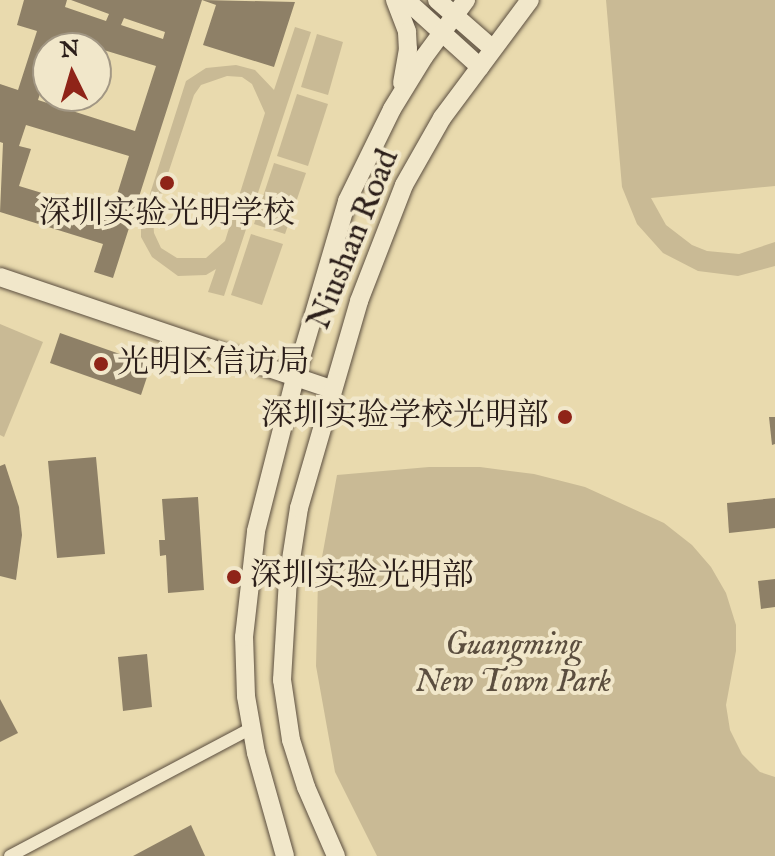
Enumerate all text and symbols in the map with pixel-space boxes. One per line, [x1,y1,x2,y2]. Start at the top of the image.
north arrow [32,32,112,112]
text: N [59,35,81,65]
street label: Niushan Road [301,144,409,336]
marker: 深圳实验光明学校 [158,174,176,192]
place label: 深圳实验光明学校 [39,196,295,234]
place label: 光明区信访局 [117,345,309,383]
marker: 光明区信访局 [92,355,110,373]
place label: 深圳实验学校光明部 [261,398,549,436]
marker: 深圳实验学校光明部 [556,408,574,426]
place label: 深圳实验光明部 [250,558,474,596]
marker: 深圳实验光明部 [225,568,243,586]
park label: Guangming New Town Park [415,628,611,703]

